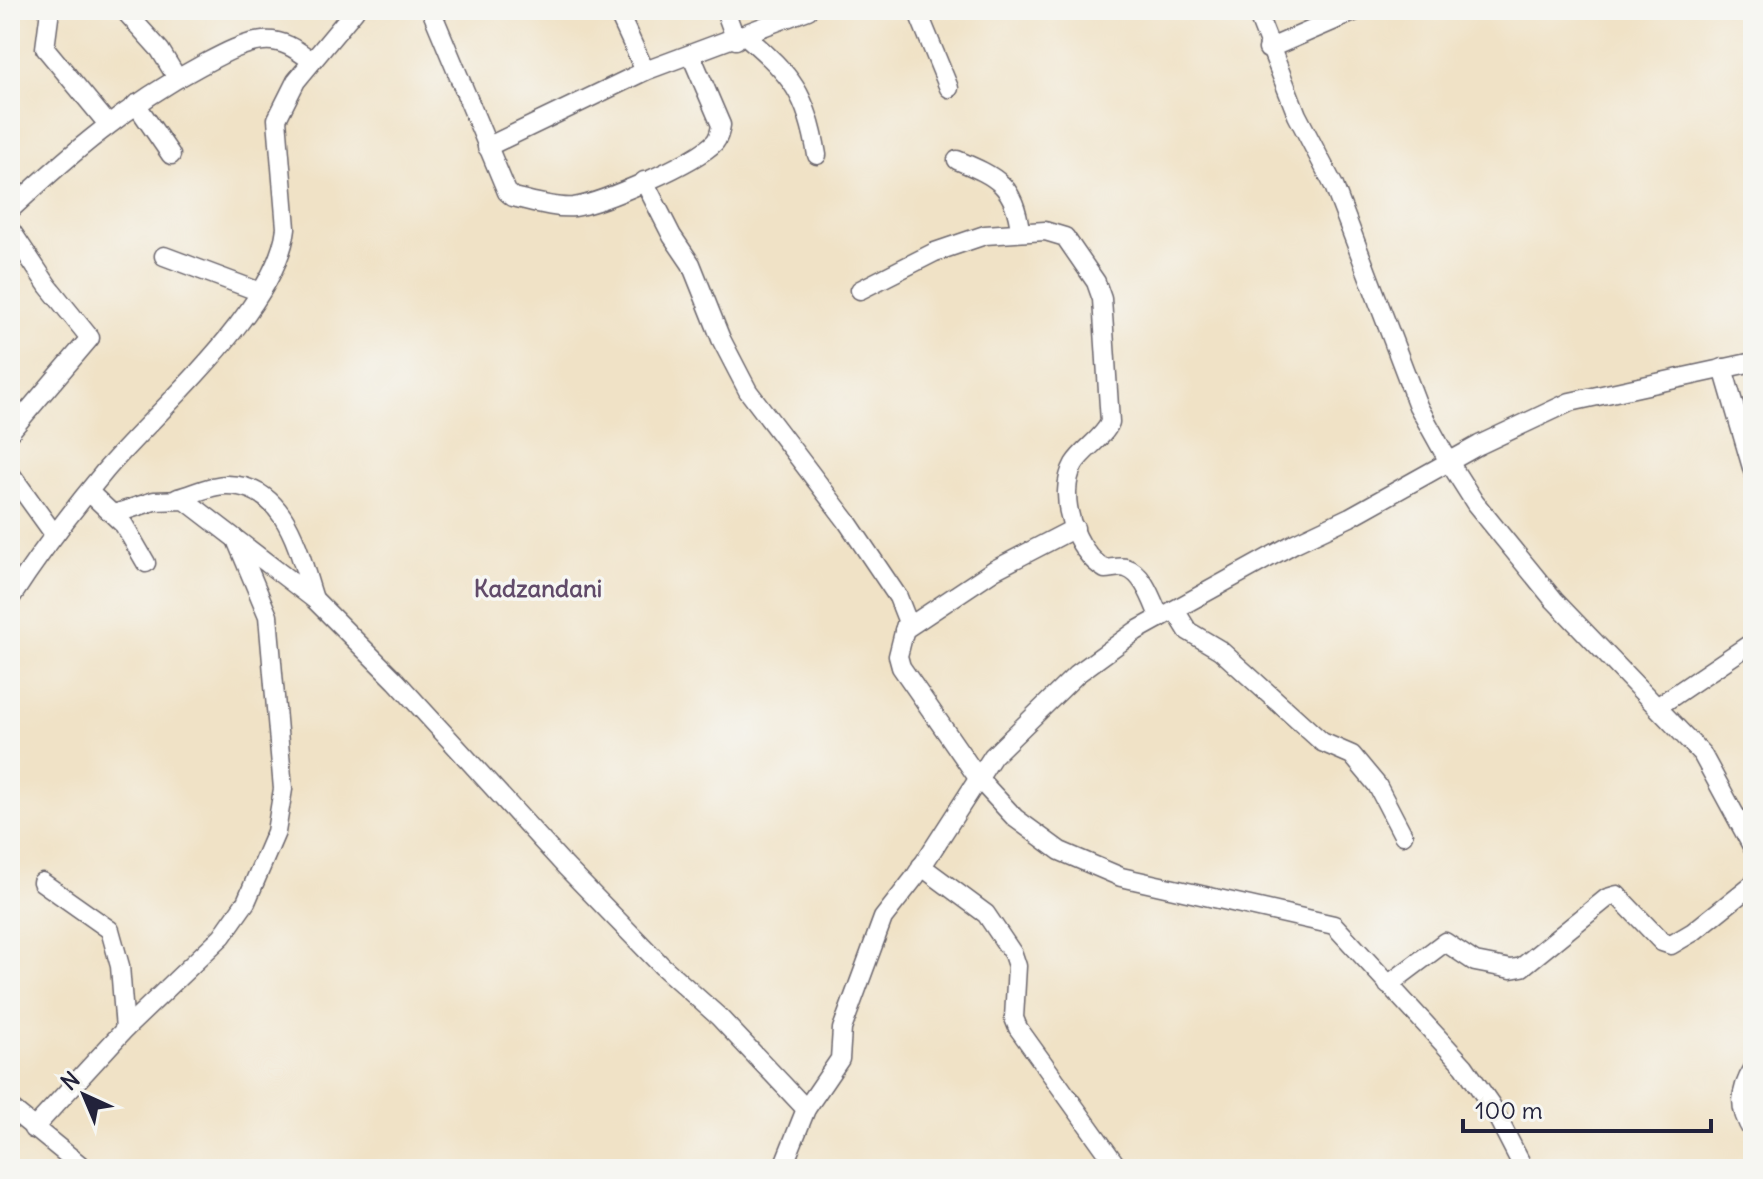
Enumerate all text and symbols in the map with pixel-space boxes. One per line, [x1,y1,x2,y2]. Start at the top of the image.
district label: Kadzandani [474,573,602,603]
north arrow [44,1055,124,1135]
text: N [55,1065,85,1096]
scale bar [1463,1083,1711,1133]
text: 100 m [1475,1095,1543,1125]

